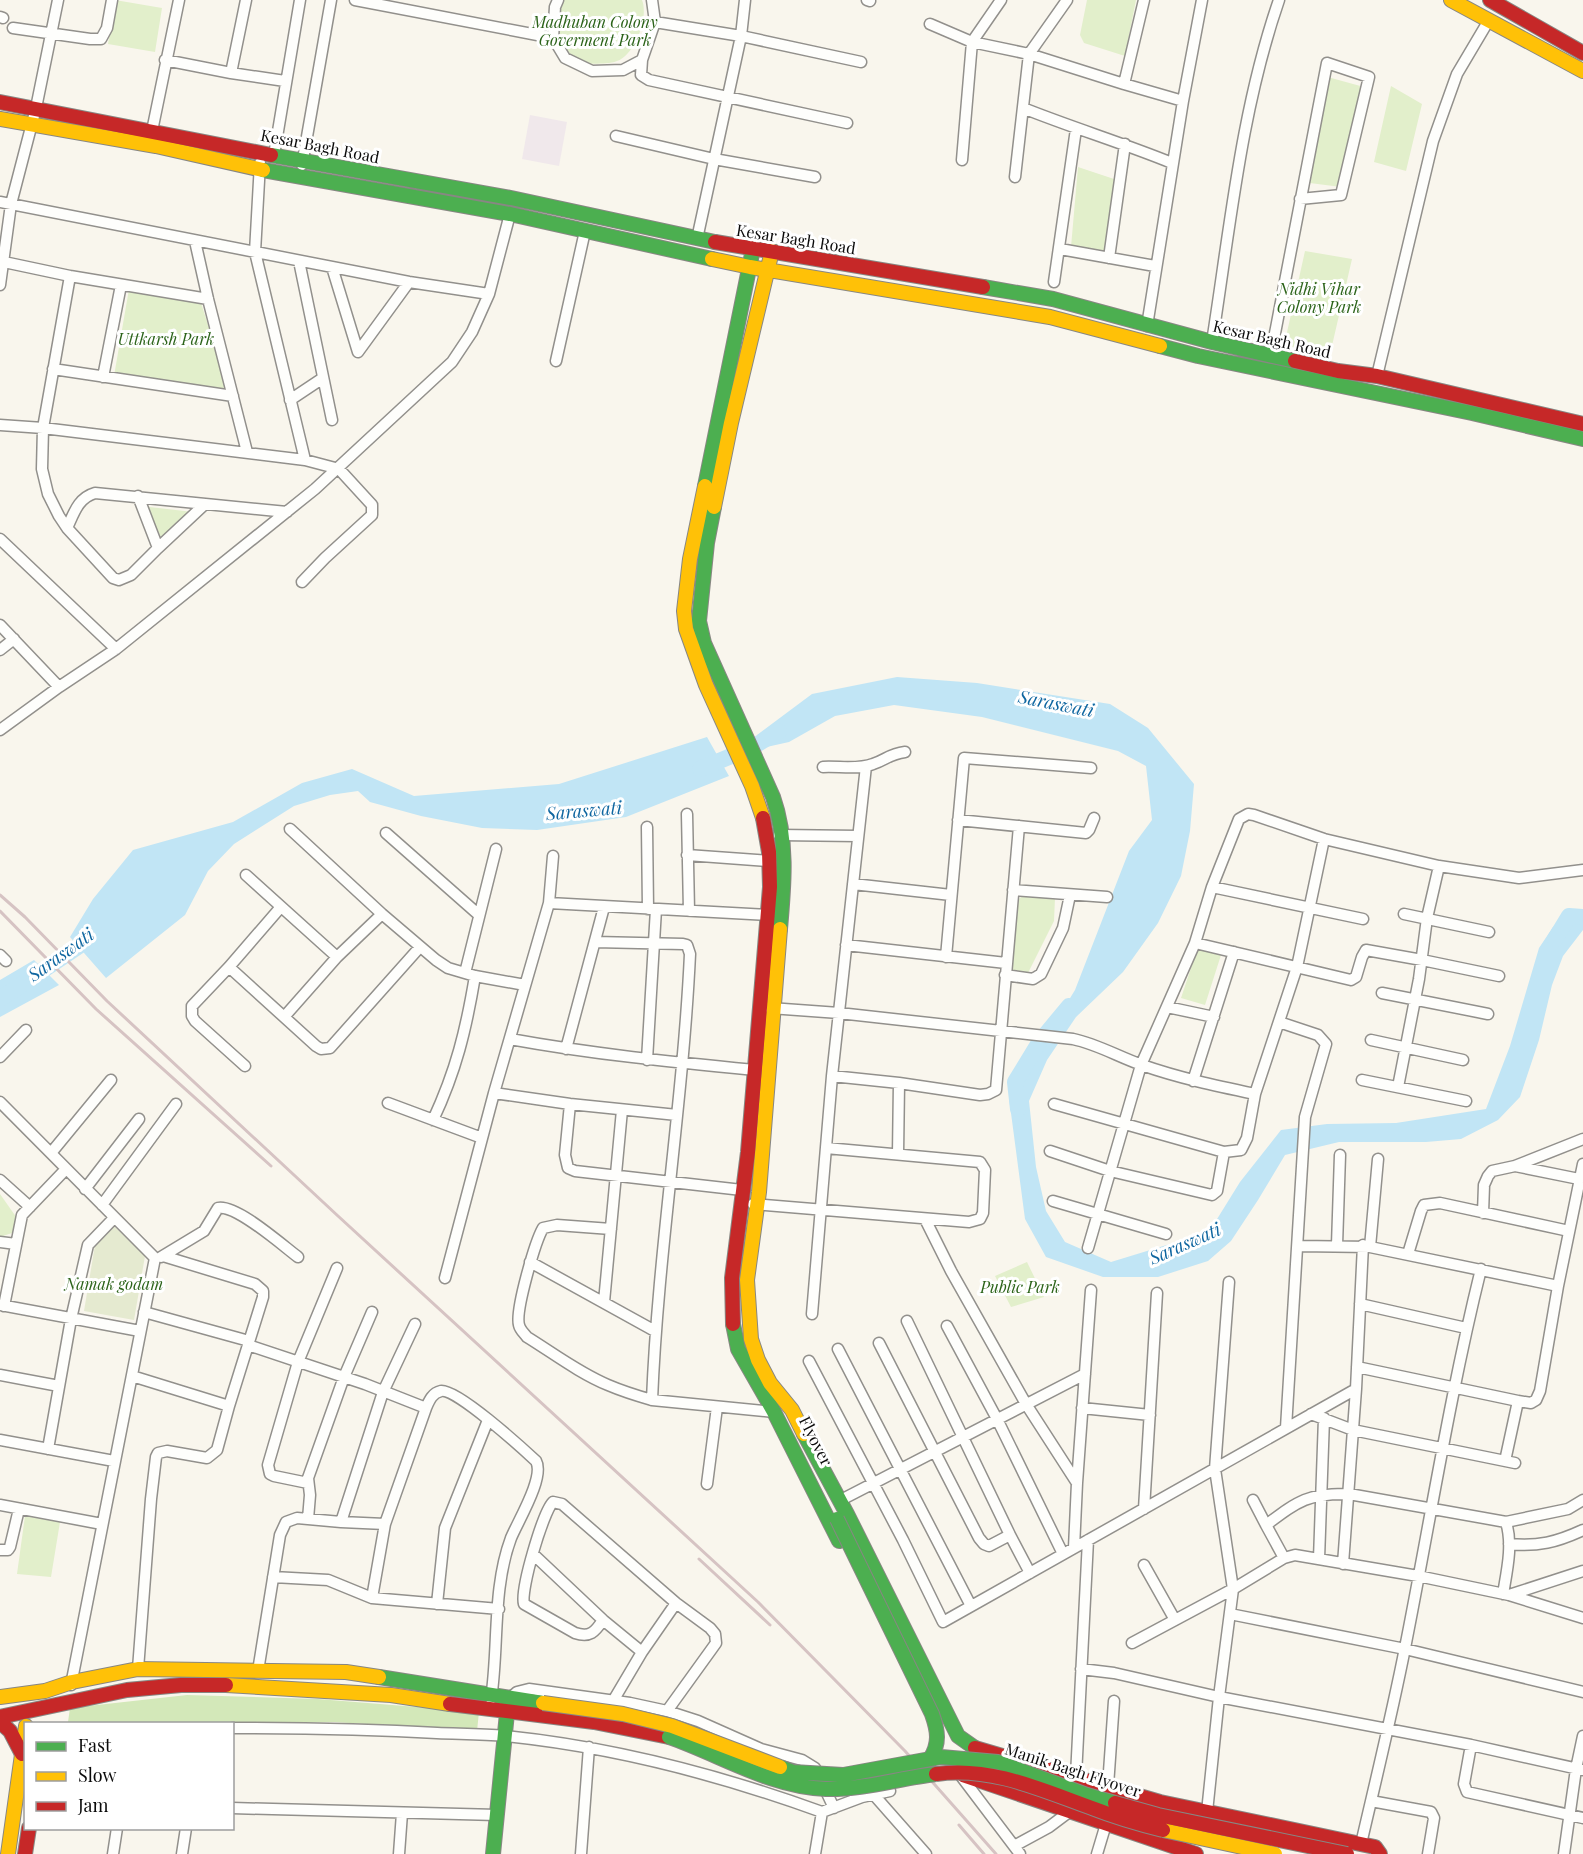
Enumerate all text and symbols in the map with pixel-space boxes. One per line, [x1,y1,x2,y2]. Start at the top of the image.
park label: Madhuban Colony Goverment Park [531,11,658,50]
street label: Kesar Bagh Road [259,124,381,167]
street label: Kesar Bagh Road [735,219,857,258]
park label: Nidhi Vihar Colony Park [1276,278,1361,317]
street label: Kesar Bagh Road [1211,315,1333,362]
park label: Uttkarsh Park [118,328,214,349]
water label: Saraswati [1016,684,1096,722]
water label: Saraswati [544,795,623,825]
water label: Saraswati [22,922,99,987]
water label: Saraswati [1144,1216,1225,1270]
park label: Namak godam [63,1273,163,1294]
park label: Public Park [979,1276,1060,1297]
street label: Flyover [795,1412,838,1469]
legend [24,1722,234,1830]
text: Fast [78,1733,112,1757]
street label: Manik Bagh Flyover [1003,1738,1144,1801]
text: Slow [78,1763,116,1787]
text: Jam [77,1793,108,1817]

